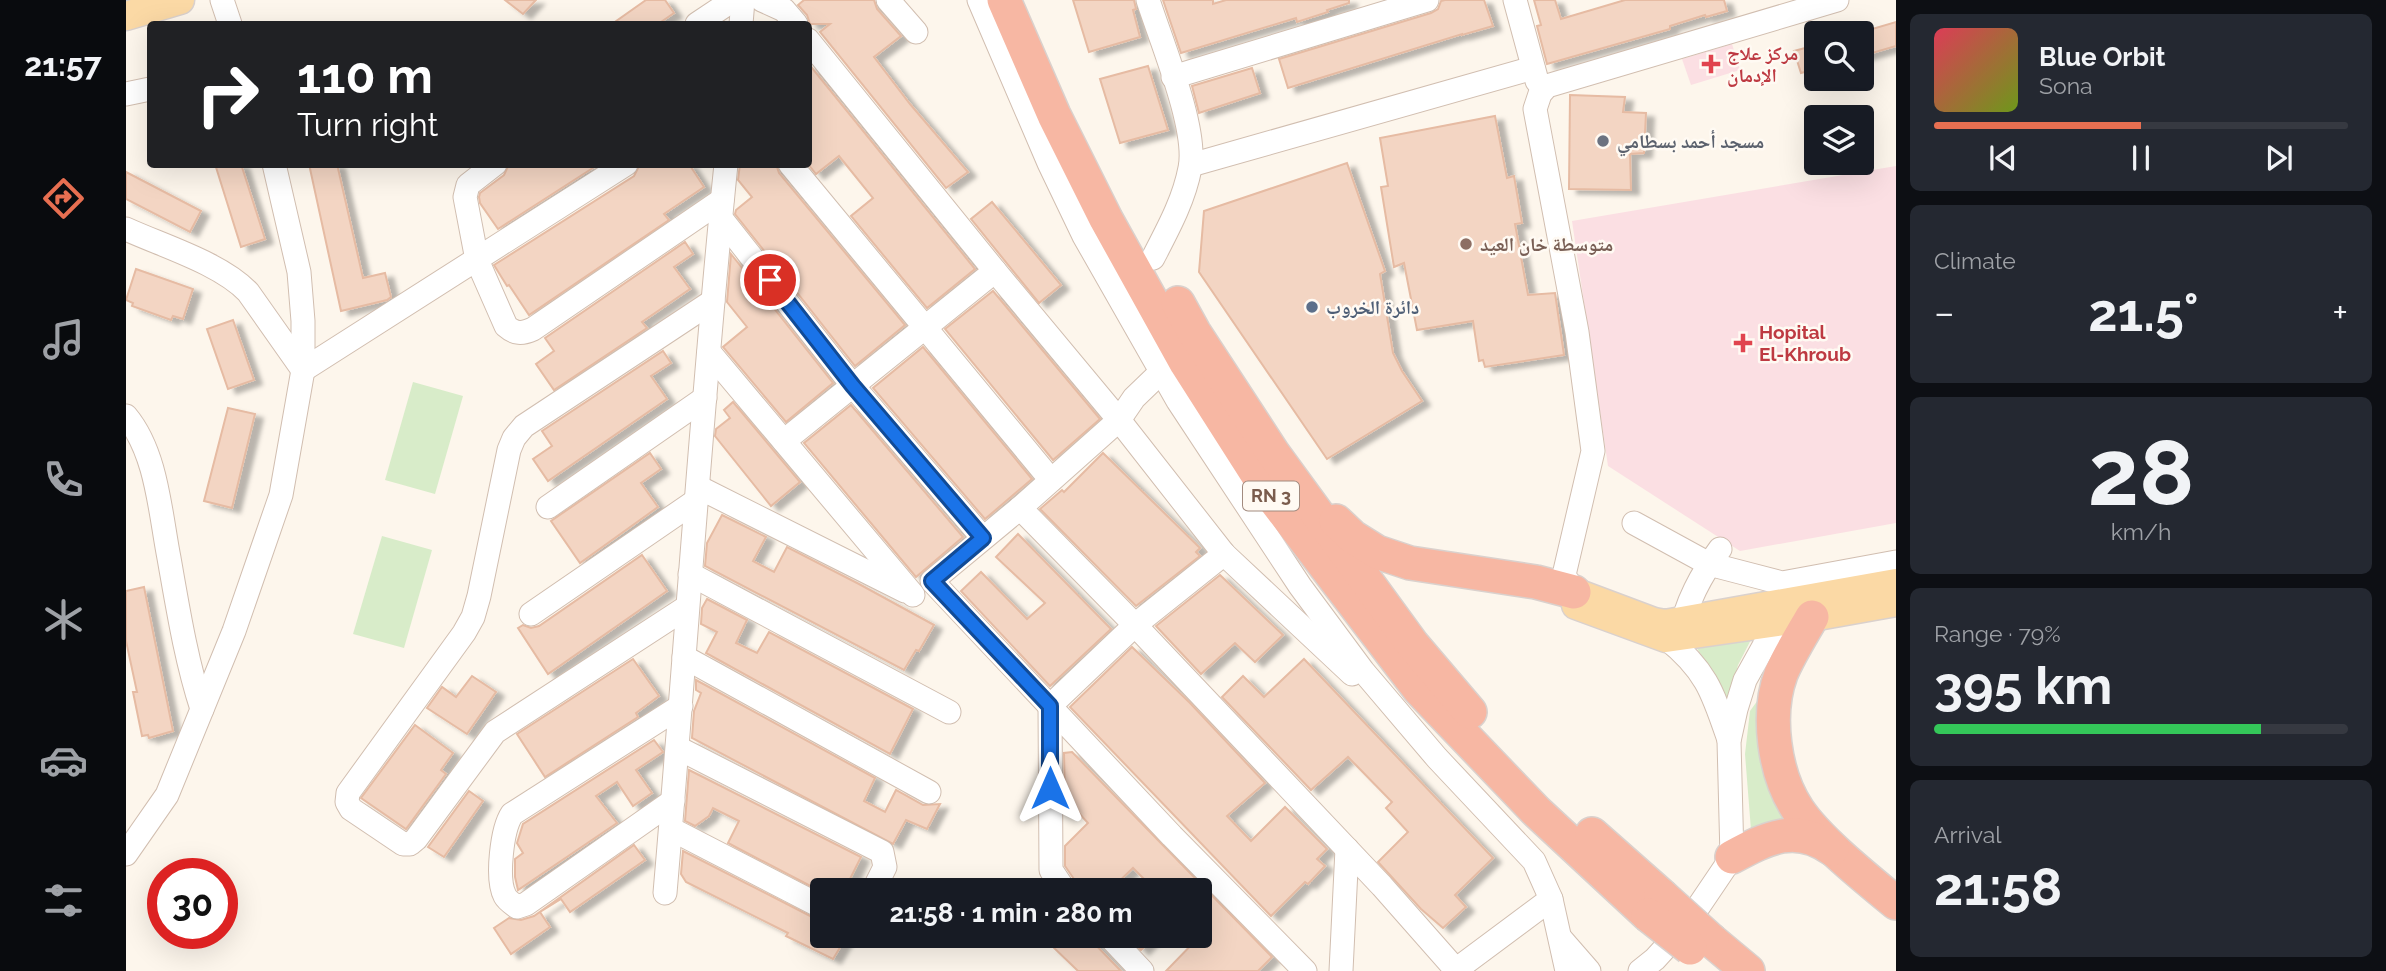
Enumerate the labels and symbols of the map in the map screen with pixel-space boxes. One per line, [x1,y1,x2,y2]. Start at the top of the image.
place label: مركز علاج الإدمان [1727,42,1798,87]
marker: مركز علاج الإدمان [1701,54,1721,74]
place label: مسجد أحمد بسطامي [1617,130,1764,157]
marker: مسجد أحمد بسطامي [1595,133,1611,149]
place label: متوسطة خان العيد [1480,233,1613,256]
marker: متوسطة خان العيد [1458,236,1474,252]
pin [740,250,800,310]
place label: دائرة الخروب [1326,296,1419,319]
marker: دائرة الخروب [1304,299,1320,315]
place label: Hopital El-Khroub [1759,321,1851,365]
marker: Hopital El-Khroub [1733,333,1753,353]
road number: RN 3 [1243,482,1299,510]
position arrow [1013,751,1087,825]
speed limit sign: 30 [147,858,238,949]

